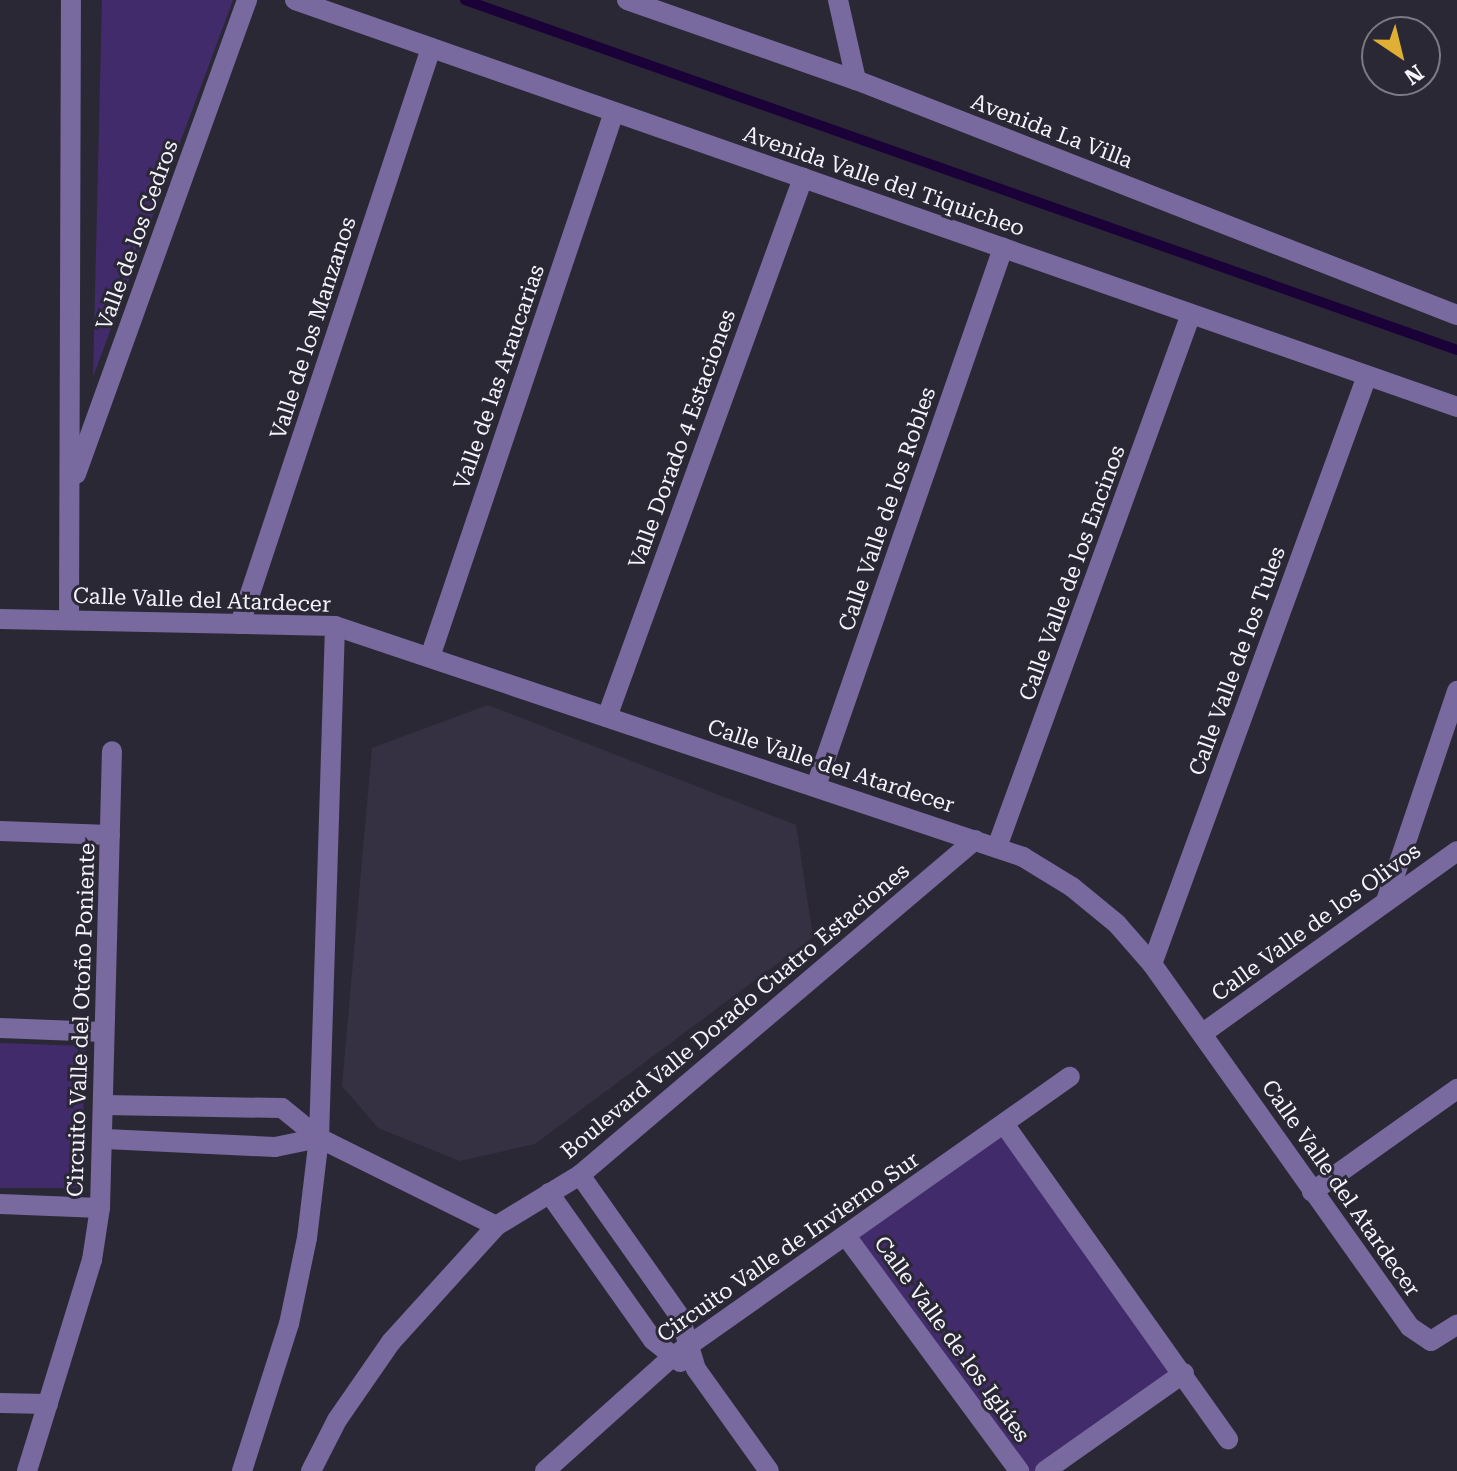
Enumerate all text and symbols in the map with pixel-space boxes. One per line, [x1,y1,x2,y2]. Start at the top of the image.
north arrow [1361,16,1441,96]
text: N [1400,59,1428,90]
street label: Avenida La Villa [967,88,1137,174]
street label: Avenida Valle del Tiquicheo [740,120,1028,242]
street label: Valle de los Cedros [90,136,184,334]
street label: Valle de los Manzanos [265,213,361,443]
street label: Valle de las Araucarias [448,261,550,493]
street label: Valle Dorado 4 Estaciones [623,306,741,572]
street label: Calle Valle de los Robles [833,384,941,634]
street label: Calle Valle de los Encinos [1013,442,1131,704]
street label: Calle Valle de los Tules [1183,543,1291,779]
street label: Calle Valle del Atardecer [73,582,331,618]
street label: Calle Valle del Atardecer [704,714,958,818]
street label: Calle Valle de los Olivos [1206,837,1426,1007]
street label: Circuito Valle del Otoño Poniente [62,842,100,1198]
street label: Boulevard Valle Dorado Cuatro Estaciones [556,857,914,1165]
street label: Calle Valle del Atardecer [1256,1075,1426,1301]
street label: Circuito Valle de Invierno Sur [652,1146,924,1348]
street label: Calle Valle de los Iglúes [868,1231,1036,1447]

